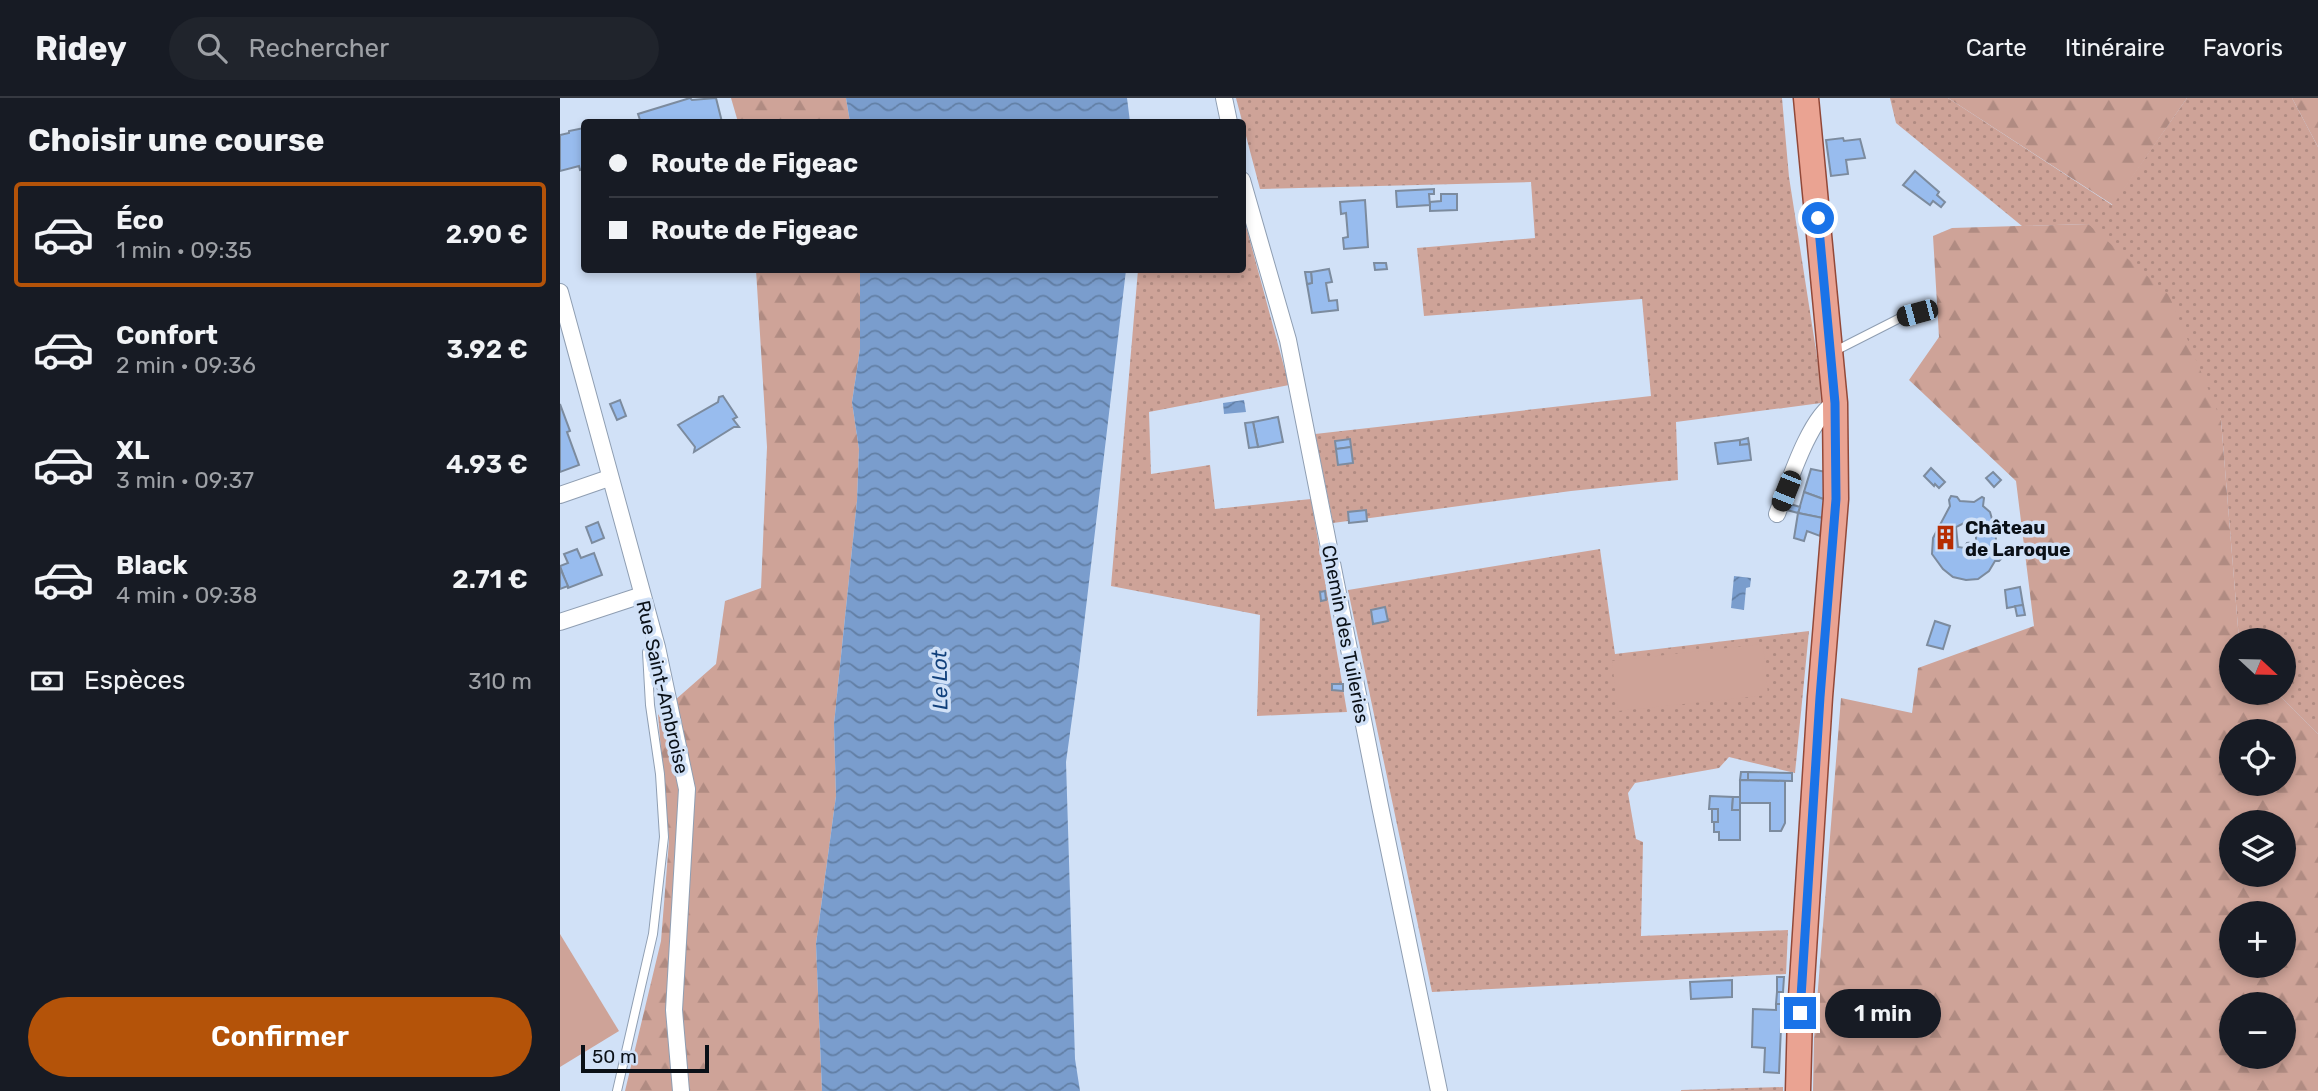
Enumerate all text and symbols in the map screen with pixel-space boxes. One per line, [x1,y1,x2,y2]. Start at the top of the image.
search box [169,17,659,80]
text: Ridey [35,29,127,68]
icon: search [193,29,231,67]
text: Rechercher [249,33,389,64]
text: Carte [1966,34,2027,62]
text: Itinéraire [2065,34,2165,62]
text: Favoris [2203,34,2283,62]
text: Choisir une course [28,121,325,159]
text: Route de Figeac [651,148,858,179]
route start [1802,202,1834,234]
icon: car [32,203,95,266]
text: Éco [116,205,164,236]
text: Route de Figeac [651,215,858,246]
text: 2.90 € [446,219,528,250]
text: 1 min · 09:35 [116,236,252,264]
car [1894,297,1941,329]
icon: car [32,318,95,381]
text: Confort [116,320,218,351]
text: 3.92 € [446,334,528,365]
text: 2 min · 09:36 [116,351,256,379]
icon: car [32,433,95,496]
text: XL [116,435,149,466]
text: 4.93 € [446,449,528,480]
text: 3 min · 09:37 [116,466,254,494]
car [1769,468,1804,514]
place label: Château de Laroque [1965,516,2070,561]
building icon: Château de Laroque [1931,524,1959,552]
street label: Chemin des Tuileries [1317,543,1374,725]
icon: car [32,548,95,611]
text: Black [116,550,188,581]
text: 2.71 € [452,564,528,595]
text: 4 min · 09:38 [116,581,257,609]
street label: Rue Saint-Ambroise [631,598,694,776]
north arrow [2219,628,2296,705]
map controls [2219,628,2296,1069]
water label: Le Lot [926,649,953,710]
icon: cash [28,662,66,700]
text: Espèces [84,665,185,696]
text: 310 m [468,667,532,695]
button: locate [2219,719,2296,796]
button: layers [2219,810,2296,887]
button: + [2219,901,2296,978]
callout: 1 min [1824,988,1940,1038]
button: − [2219,992,2296,1069]
button: Confirmer [28,997,532,1077]
route end [1784,997,1816,1029]
text: 1 min [1854,999,1912,1027]
scale bar [581,1042,709,1074]
text: 50 m [592,1045,637,1068]

